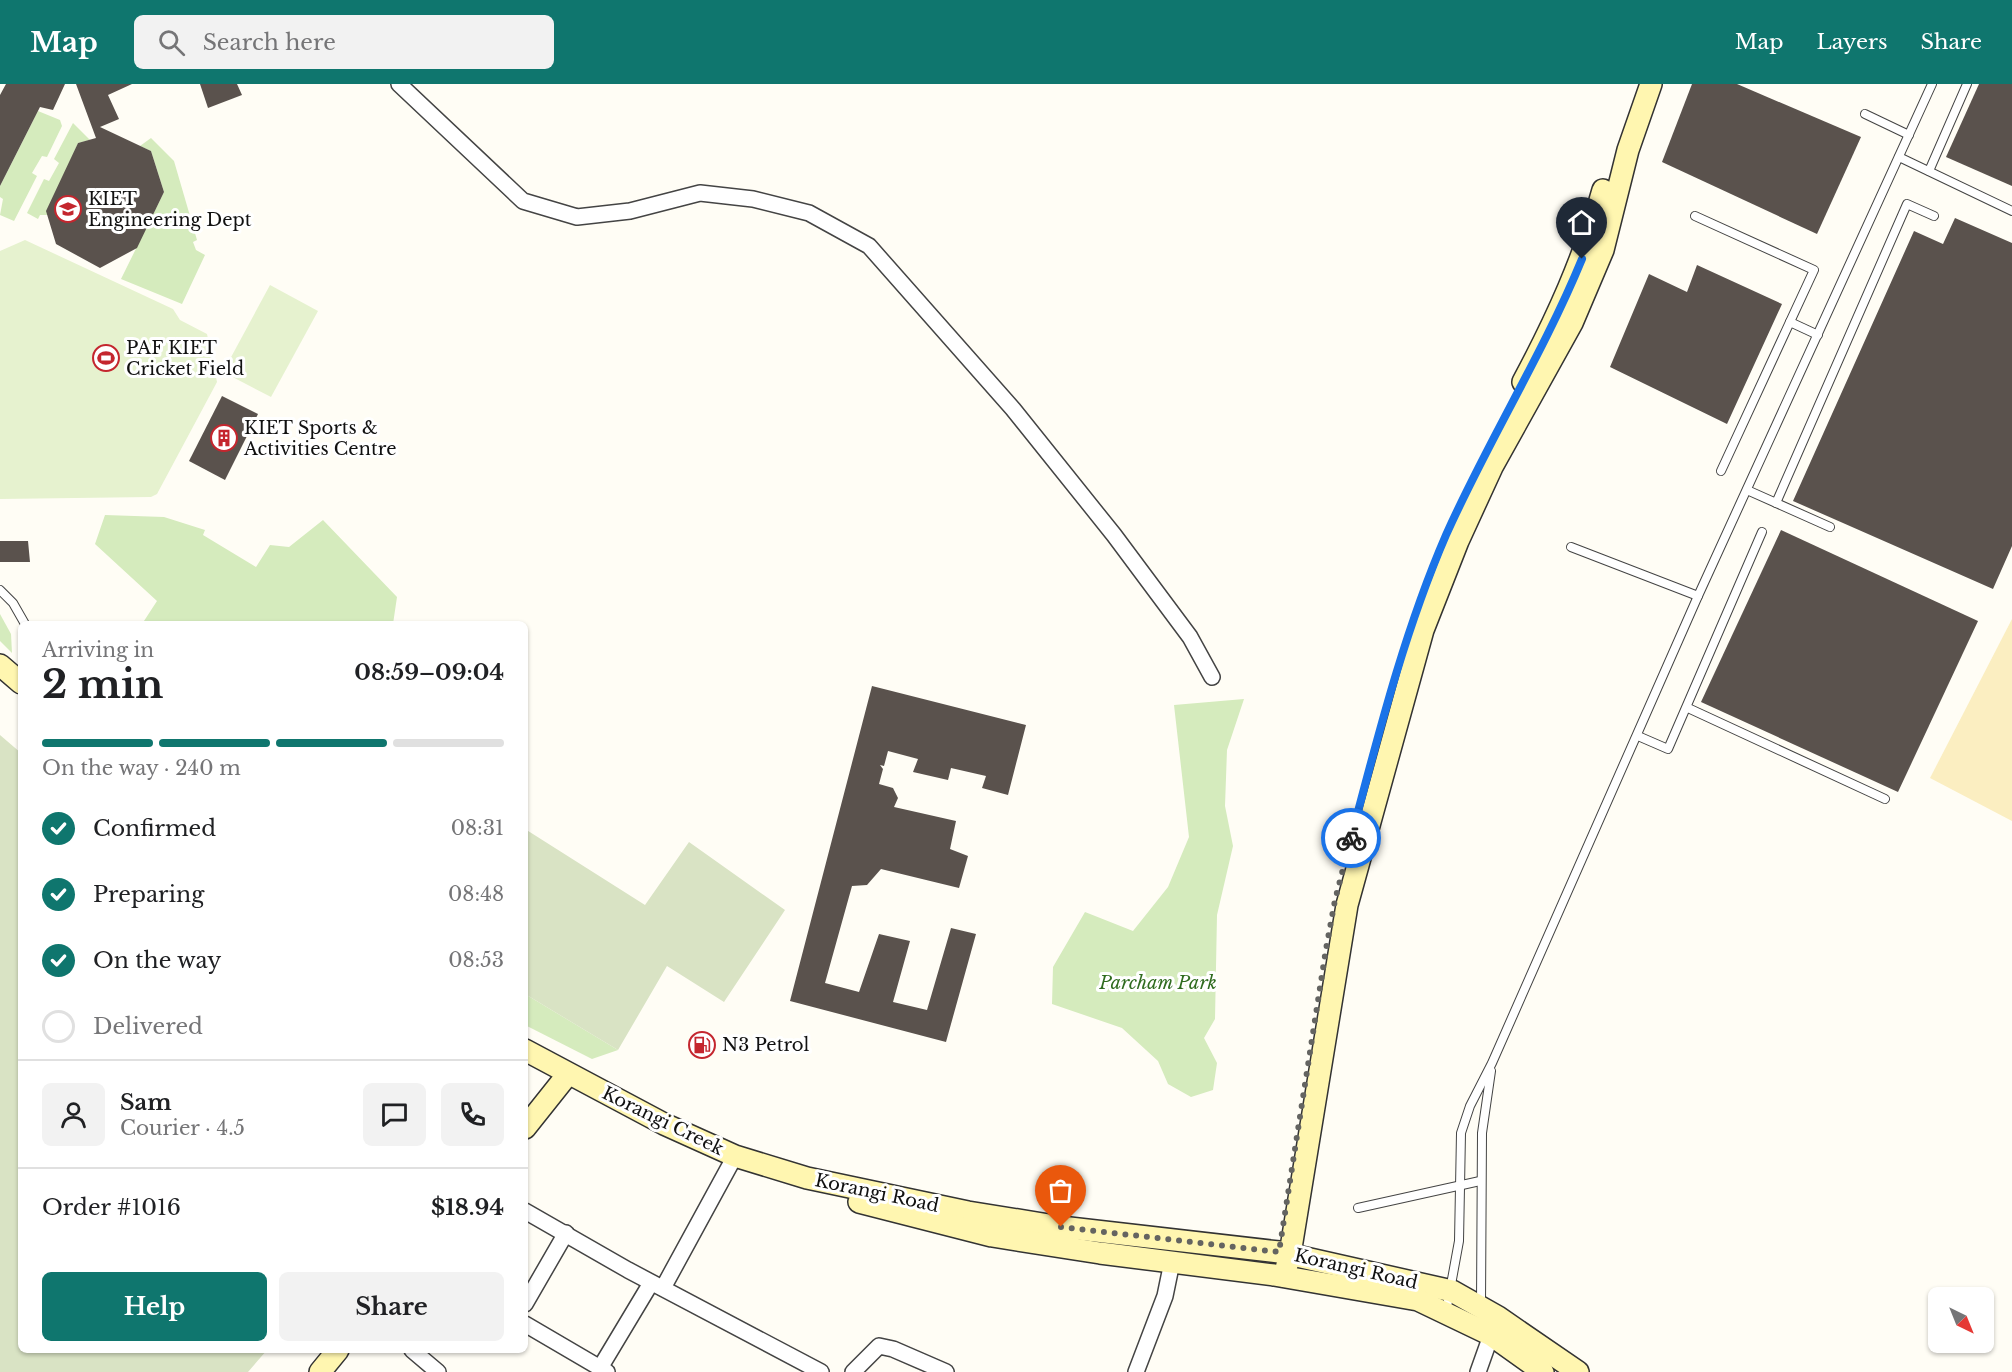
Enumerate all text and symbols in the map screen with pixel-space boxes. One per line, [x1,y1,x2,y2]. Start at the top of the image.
search box [134,15,554,69]
text: Map [30,25,98,60]
icon: search [155,26,188,59]
text: Search here [203,29,336,56]
text: Map [1735,29,1784,55]
text: Layers [1817,29,1888,55]
text: Share [1921,29,1982,55]
place label: KIET Engineering Dept [88,188,252,231]
school or university icon: KIET Engineering Dept [53,194,83,224]
pin [1556,197,1607,259]
icon: home [1565,206,1598,239]
place label: PAF KIET Cricket Field [126,337,244,380]
sports icon: PAF KIET Cricket Field [91,343,121,373]
place label: KIET Sports & Activities Centre [243,417,396,460]
building icon: KIET Sports & Activities Centre [209,423,239,453]
text: Arriving in [42,638,154,662]
text: 08:59–09:04 [354,659,504,686]
text: 2 min [42,660,163,709]
text: On the way · 240 m [42,756,241,780]
courier [1321,808,1381,868]
icon: check [42,812,75,845]
text: Confirmed [93,815,216,842]
text: 08:31 [451,816,504,840]
icon: bike [1335,822,1368,855]
icon: check [42,878,75,911]
text: Preparing [93,881,204,908]
text: 08:48 [448,882,504,906]
icon: check [42,944,75,977]
text: On the way [93,947,221,974]
text: 08:53 [448,948,504,972]
park label: Parcham Park [1098,972,1217,994]
text: Delivered [93,1013,203,1040]
fuel station icon: N3 Petrol [687,1030,717,1060]
place label: N3 Petrol [722,1034,810,1056]
street label: Korangi Creek [598,1082,728,1160]
button: person [42,1083,105,1146]
button: chat [363,1083,426,1146]
button: phone [441,1083,504,1146]
text: Sam [120,1089,172,1116]
text: Courier · 4.5 [120,1116,245,1140]
pin [1035,1165,1086,1227]
street label: Korangi Road [813,1169,941,1217]
icon: bag [1044,1174,1077,1207]
text: Order #1016 [42,1194,181,1221]
text: $18.94 [431,1194,504,1221]
street label: Korangi Road [1292,1244,1420,1294]
button: Help [42,1272,267,1341]
button: Share [279,1272,504,1341]
north arrow [1928,1287,1994,1353]
map controls [1928,1287,1994,1353]

